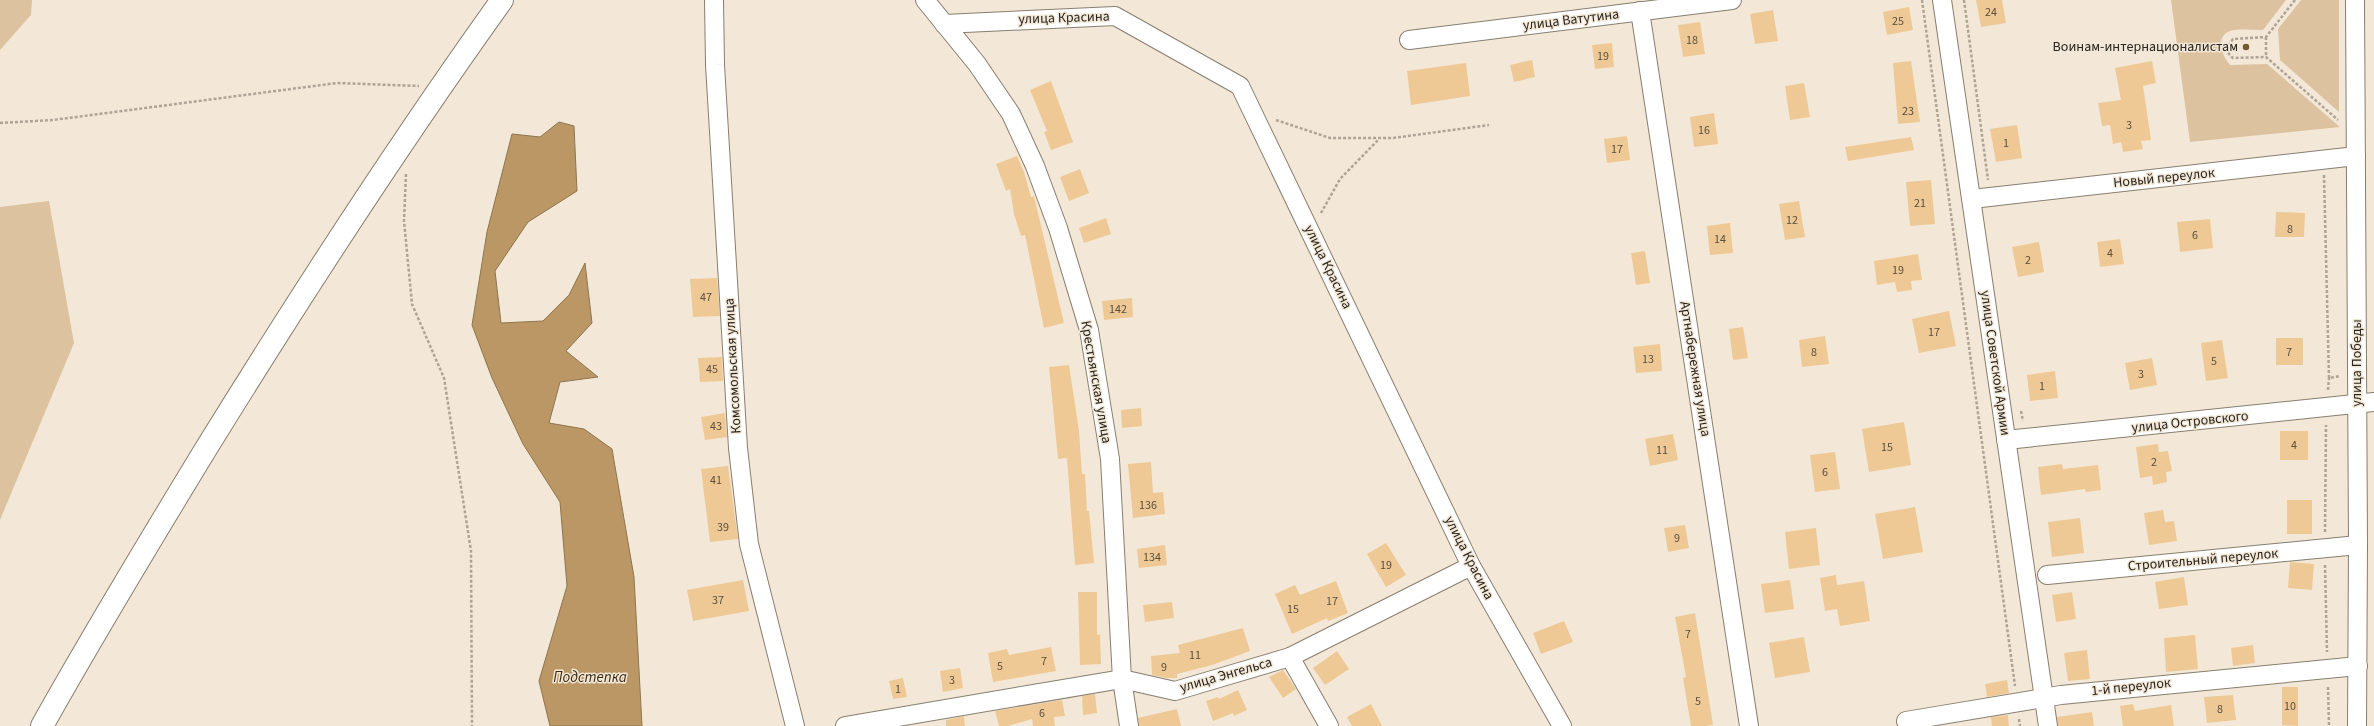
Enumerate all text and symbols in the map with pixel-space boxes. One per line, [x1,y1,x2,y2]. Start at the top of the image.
street label: улица Ватутина [1522,4,1620,36]
house number: 24 [1985,4,1997,21]
street label: улица Красина [1018,6,1110,30]
house number: 25 [1892,13,1904,30]
house number: 18 [1686,32,1698,49]
place label: Воинам-интернационалистам [2053,37,2238,57]
marker: Воинам-интернационалистам [2241,42,2251,52]
house number: 19 [1597,48,1609,65]
house number: 23 [1902,103,1914,120]
house number: 3 [2126,117,2132,134]
house number: 16 [1698,122,1710,139]
house number: 1 [2003,135,2009,152]
house number: 17 [1611,141,1623,158]
street label: Новый переулок [2112,163,2216,193]
house number: 21 [1914,195,1926,212]
house number: 12 [1786,212,1798,229]
house number: 8 [2287,221,2293,238]
street label: улица Красина [1299,222,1357,312]
house number: 6 [2192,227,2198,244]
house number: 14 [1714,231,1726,248]
house number: 4 [2107,245,2113,262]
house number: 2 [2025,252,2031,269]
house number: 19 [1892,262,1904,279]
house number: 47 [700,289,712,306]
street label: улица Советской Армии [1975,289,2015,437]
street label: Комсомольская улица [719,298,747,434]
street label: Артнабережная улица [1674,300,1716,438]
house number: 142 [1109,301,1127,318]
street label: Крестьянская улица [1075,319,1117,445]
street label: улица Победы [2347,319,2367,407]
house number: 17 [1928,324,1940,341]
house number: 8 [1811,344,1817,361]
house number: 7 [2286,344,2292,361]
house number: 13 [1642,351,1654,368]
house number: 5 [2211,353,2217,370]
house number: 45 [706,361,718,378]
house number: 3 [2138,366,2144,383]
house number: 1 [2039,378,2045,395]
street label: улица Островского [2131,406,2249,438]
house number: 43 [710,418,722,435]
house number: 4 [2291,437,2297,454]
house number: 15 [1881,439,1893,456]
house number: 11 [1656,442,1668,459]
house number: 2 [2151,454,2157,471]
house number: 6 [1822,464,1828,481]
house number: 41 [710,472,722,489]
house number: 136 [1139,497,1157,514]
street label: улица Красина [1439,513,1499,603]
house number: 39 [717,519,729,536]
house number: 9 [1674,530,1680,547]
street label: Строительный переулок [2127,543,2279,577]
house number: 134 [1143,549,1161,566]
house number: 19 [1380,557,1392,574]
house number: 37 [712,592,724,609]
house number: 17 [1326,593,1338,610]
house number: 15 [1287,601,1299,618]
house number: 7 [1685,626,1691,643]
house number: 11 [1189,647,1201,664]
street label: улица Энгельса [1178,652,1274,698]
house number: 7 [1041,653,1047,670]
house number: 5 [997,658,1003,675]
house number: 9 [1161,659,1167,676]
water label: Подстепка [553,667,627,688]
house number: 3 [949,672,955,689]
street label: 1-й переулок [2090,673,2172,701]
house number: 1 [895,681,901,698]
house number: 5 [1695,693,1701,710]
house number: 10 [2284,698,2296,715]
house number: 8 [2217,701,2223,718]
house number: 6 [1039,705,1045,722]

